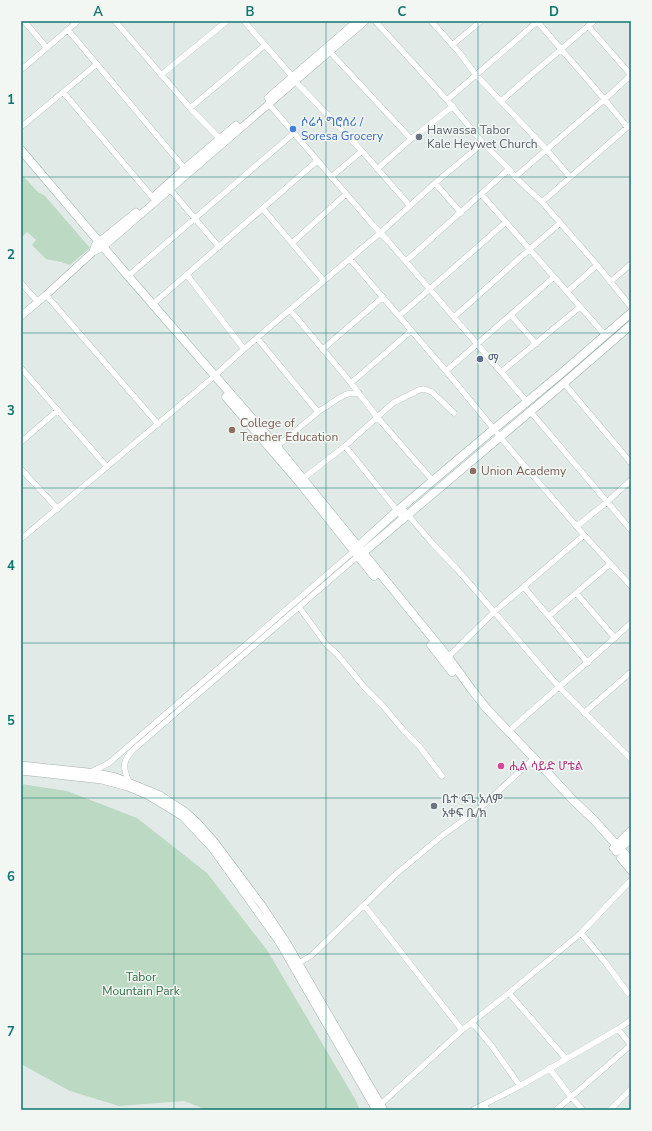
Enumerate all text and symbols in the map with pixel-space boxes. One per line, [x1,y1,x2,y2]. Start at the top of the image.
text: A [93,3,103,21]
text: B [246,3,255,21]
text: C [398,3,407,21]
text: D [549,3,559,21]
text: 1 [7,91,15,109]
place label: ሶሬሳ ግሮሰሪ / Soresa Grocery [301,114,384,144]
place label: Hawassa Tabor Kale Heywet Church [427,122,538,152]
marker: ሶሬሳ ግሮሰሪ / Soresa Grocery [288,124,298,134]
marker: Hawassa Tabor Kale Heywet Church [414,132,424,142]
text: 2 [7,246,15,264]
place label: ማ [488,351,499,367]
marker: ማ [475,354,485,364]
text: 3 [7,402,15,420]
place label: College of Teacher Education [240,415,338,445]
marker: College of Teacher Education [227,425,237,435]
place label: Union Academy [481,463,567,479]
marker: Union Academy [468,466,478,476]
text: 4 [7,557,15,575]
text: 5 [7,712,15,730]
place label: ሒል ሳይድ ሆቴል [509,758,583,774]
marker: ሒል ሳይድ ሆቴል [496,761,506,771]
place label: ቤተ ፋጌ አለም አቀፍ ቤ/ክ [442,791,503,821]
marker: ቤተ ፋጌ አለም አቀፍ ቤ/ክ [429,801,439,811]
text: 6 [7,868,15,886]
park label: Tabor Mountain Park [102,969,181,999]
text: 7 [7,1023,15,1041]

